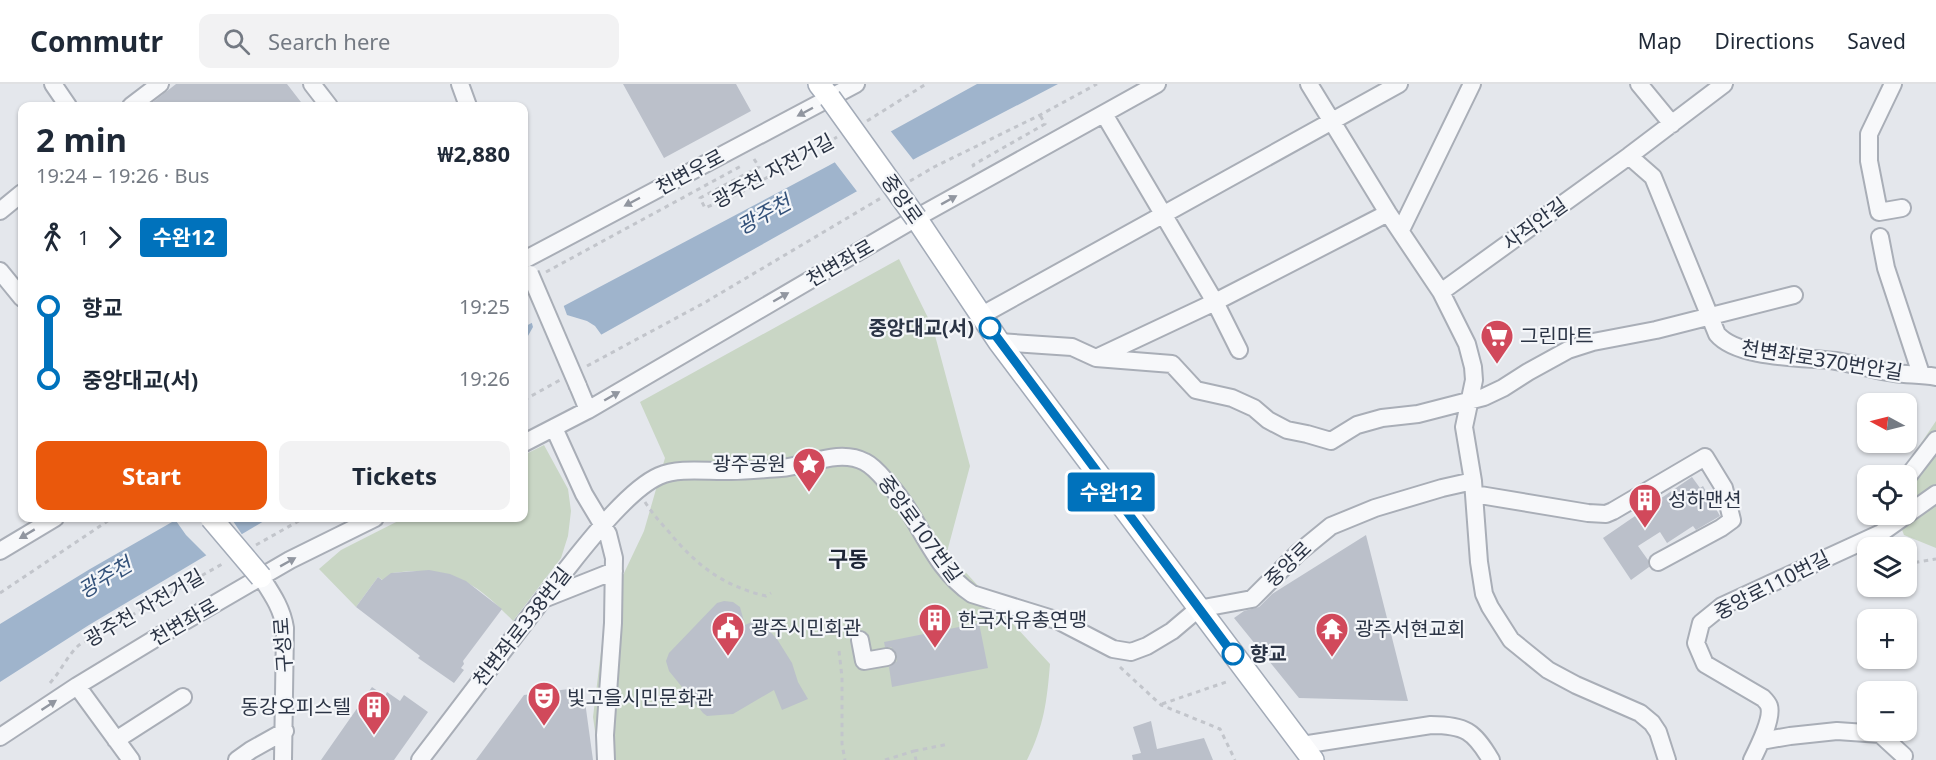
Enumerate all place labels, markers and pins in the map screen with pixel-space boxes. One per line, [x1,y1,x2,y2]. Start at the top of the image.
place label: 중앙대교(서) [868,314,974,341]
marker: 중앙대교(서) [979,317,1001,339]
supermarket icon: 그린마트 [1479,318,1515,365]
place label: 그린마트 [1520,322,1594,349]
place icon: 광주공원 [791,446,827,493]
place label: 광주공원 [712,450,786,477]
building icon: 성하맨션 [1627,482,1663,529]
place label: 성하맨션 [1668,486,1742,513]
building icon: 한국자유총연맹 [917,602,953,649]
place label: 한국자유총연맹 [958,606,1087,633]
public building icon: 광주시민회관 [710,610,746,657]
temple icon: 광주서현교회 [1314,611,1350,658]
place label: 광주시민회관 [751,614,861,641]
place label: 광주서현교회 [1355,615,1465,642]
place label: 향교 [1250,640,1287,667]
marker: 향교 [1222,643,1244,665]
theatre icon: 빛고을시민문화관 [526,680,562,727]
place label: 빛고을시민문화관 [567,684,714,711]
building icon: 동강오피스텔 [356,689,392,736]
place label: 동강오피스텔 [241,693,351,720]

